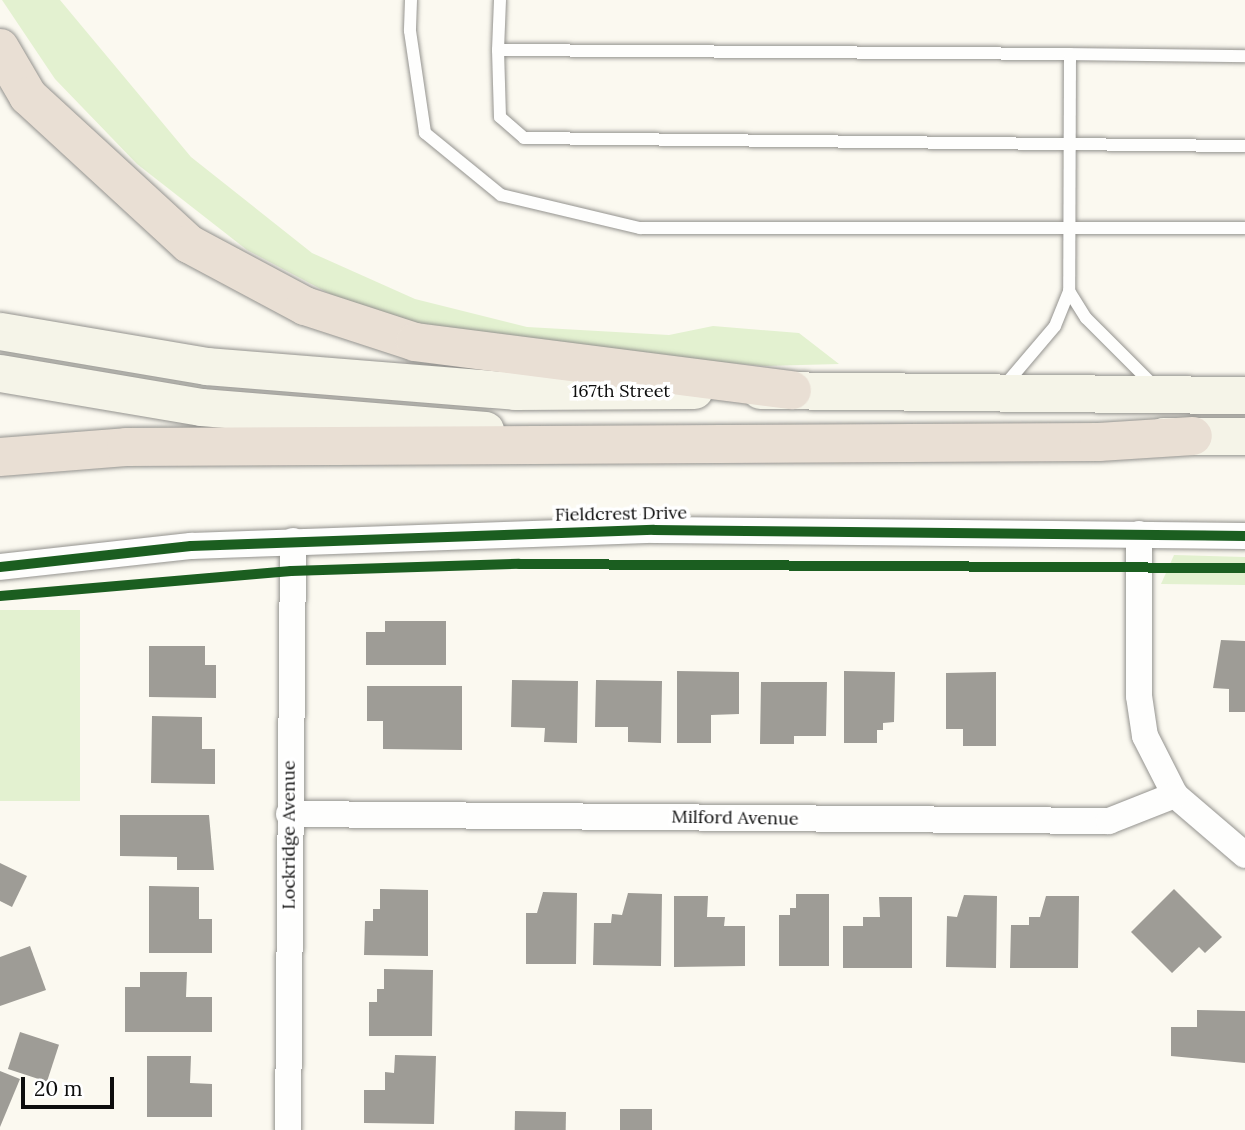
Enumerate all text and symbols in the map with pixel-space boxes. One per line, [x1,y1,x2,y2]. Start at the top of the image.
street label: 167th Street [572,380,670,402]
street label: Fieldcrest Drive [555,502,687,526]
street label: Lockridge Avenue [278,760,300,910]
street label: Milford Avenue [671,806,799,830]
scale bar [24,1064,117,1108]
text: 20 m [34,1075,83,1102]

